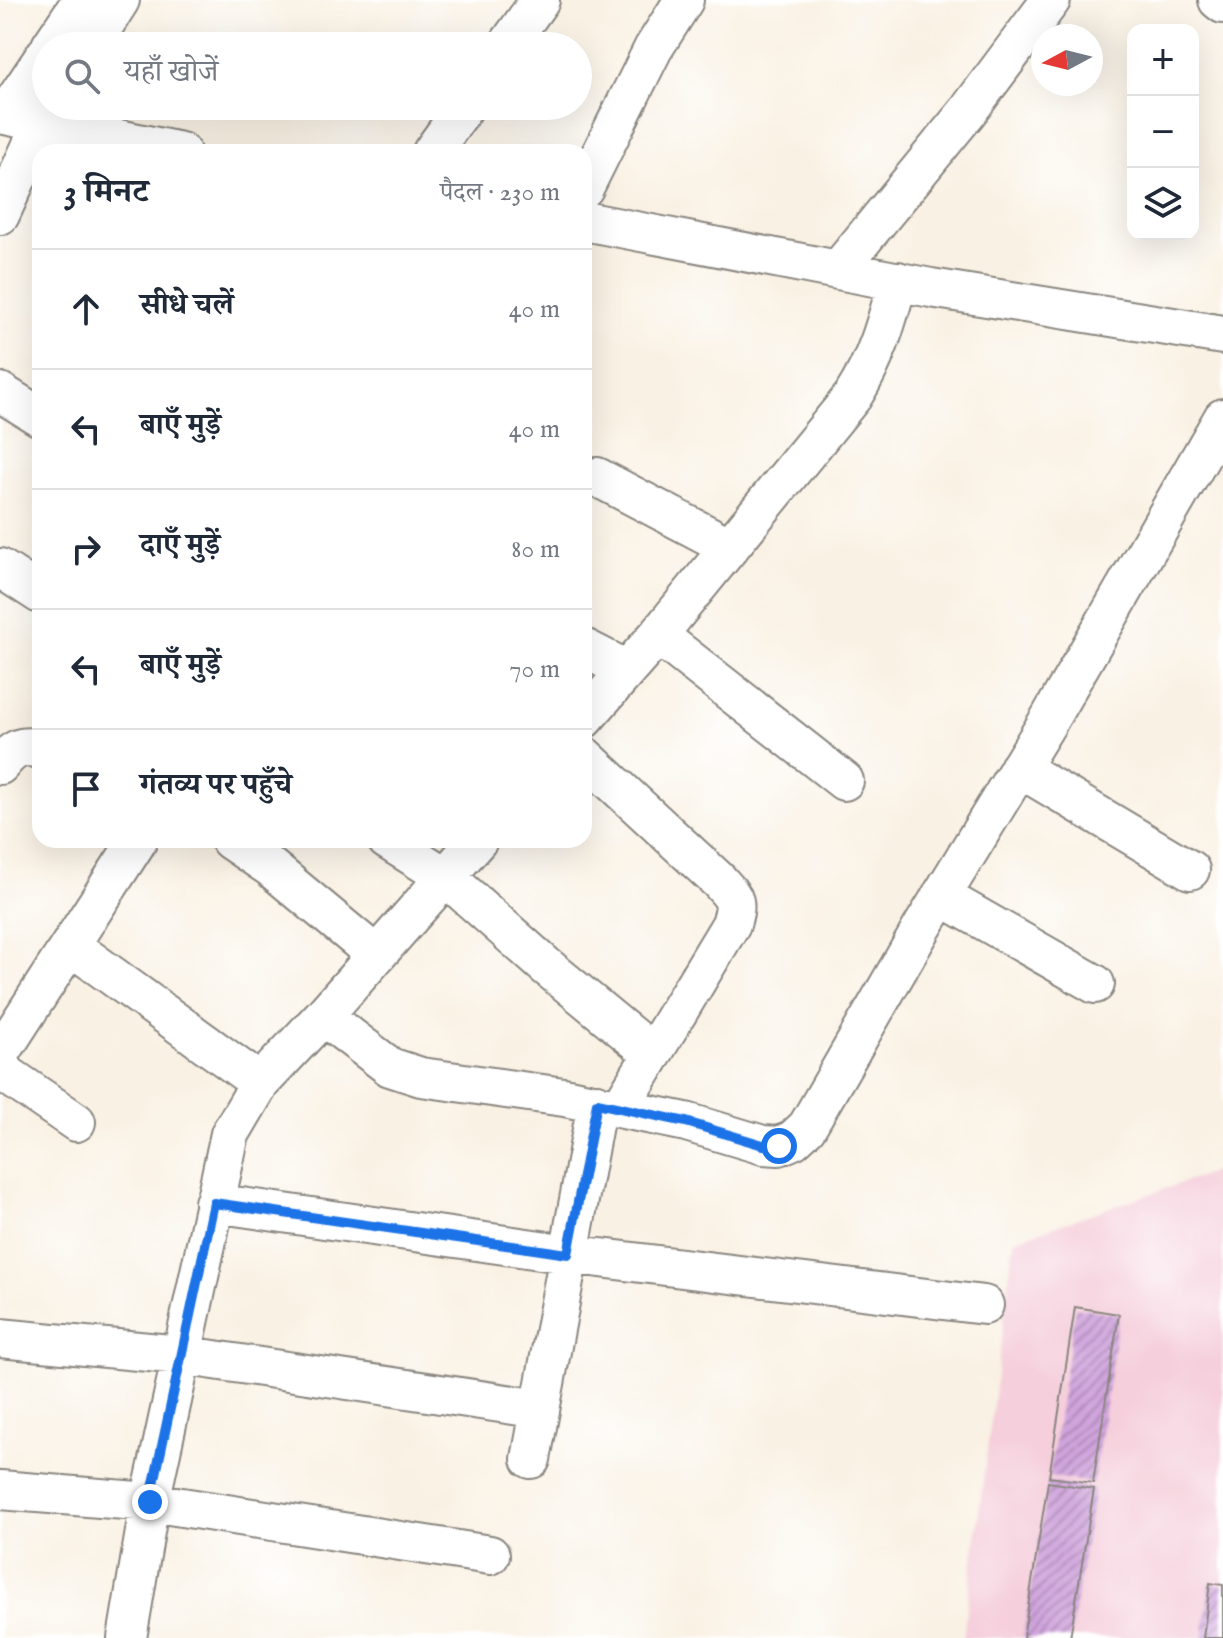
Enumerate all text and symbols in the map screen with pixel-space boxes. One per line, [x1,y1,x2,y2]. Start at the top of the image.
north arrow [1031,24,1103,96]
map controls [1127,24,1199,240]
button: + [1127,24,1199,96]
search box [32,32,592,120]
icon: search [60,54,104,98]
text: यहाँ खोजें [124,54,218,92]
button: − [1127,96,1199,168]
button: layers [1127,168,1199,240]
text: 3 मिनट [64,171,149,214]
text: पैदल · 230 m [440,176,560,209]
icon: ahead [64,287,108,331]
text: सीधे चलें [140,287,234,325]
text: 40 m [509,293,560,326]
icon: left [64,407,108,451]
text: बाएँ मुड़ें [140,407,221,445]
text: 40 m [509,413,560,446]
icon: right [64,527,108,571]
text: दाएँ मुड़ें [140,527,220,565]
text: 80 m [511,533,560,566]
icon: left [64,647,108,691]
text: बाएँ मुड़ें [140,647,221,685]
text: 70 m [509,653,560,686]
icon: arrive [64,767,108,811]
text: गंतव्य पर पहुँचे [140,767,292,805]
route start [761,1128,797,1164]
route end [132,1484,168,1520]

